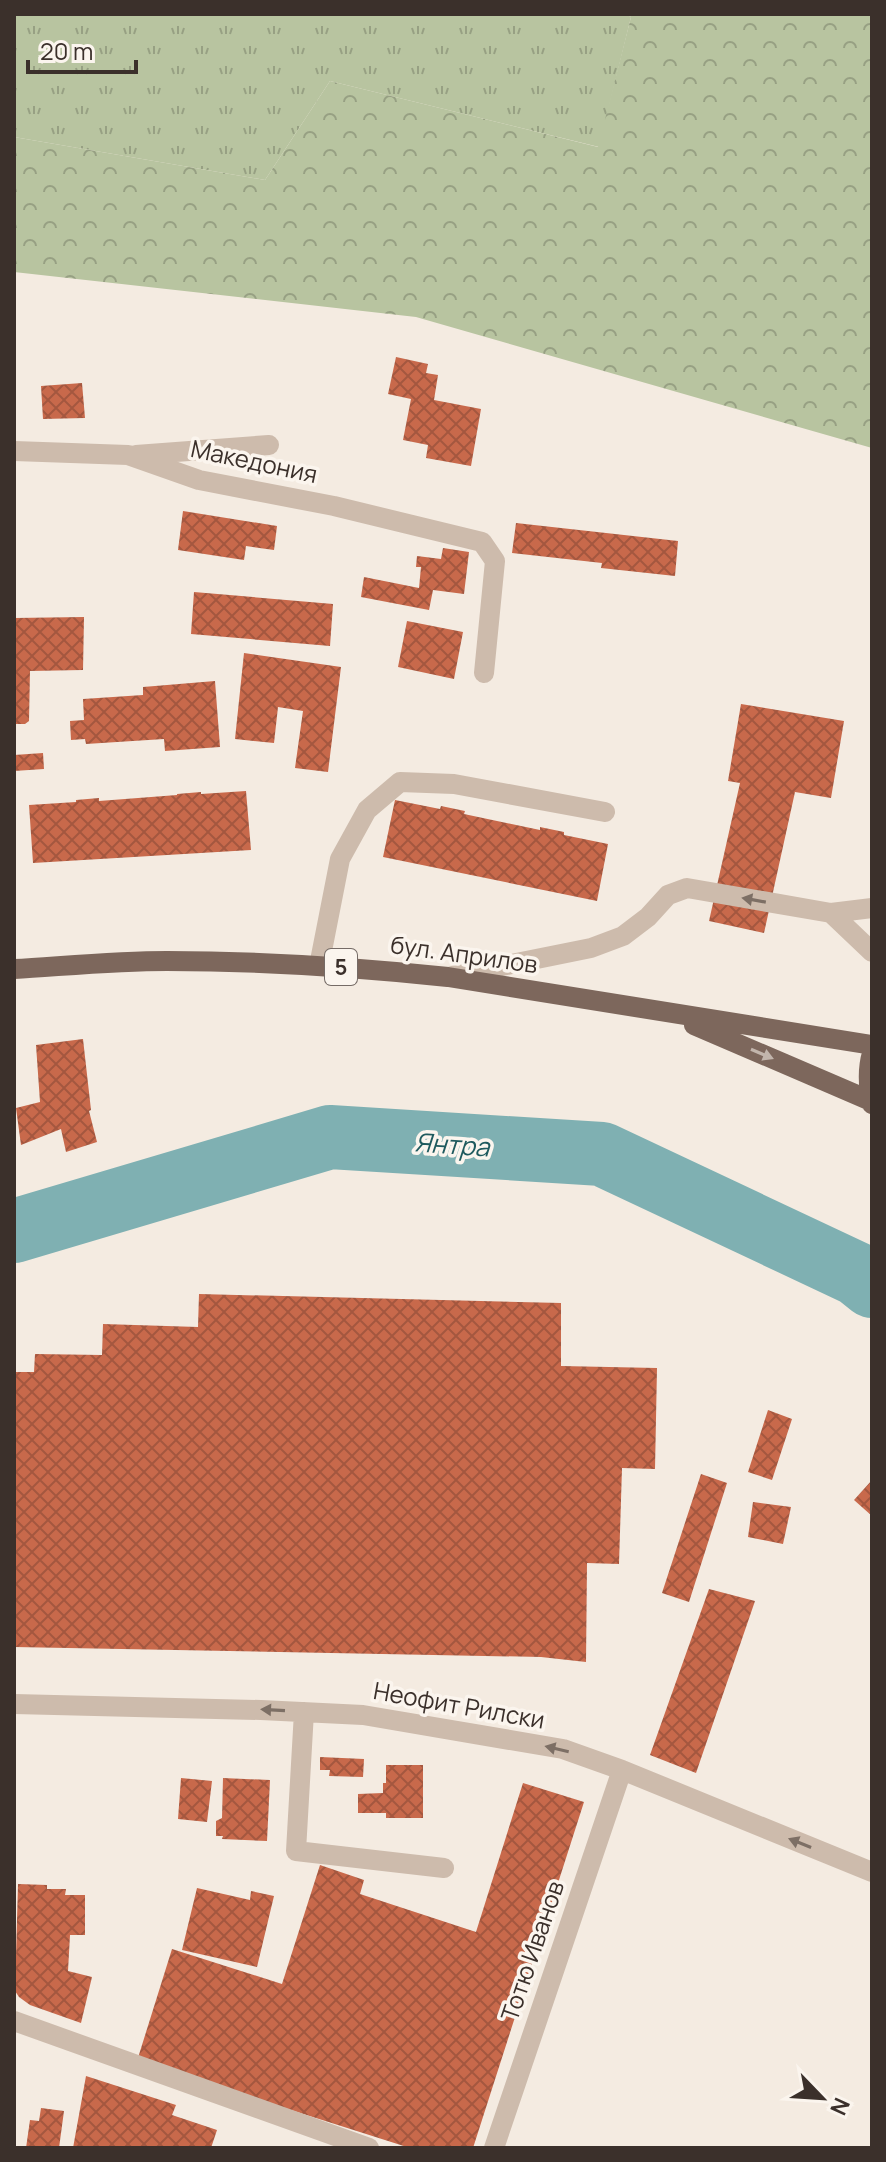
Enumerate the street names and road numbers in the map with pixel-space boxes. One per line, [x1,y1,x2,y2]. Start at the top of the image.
street label: Македония [188,431,321,490]
street label: бул. Априлов [389,927,540,980]
road number: 5 [325,949,357,985]
street label: Неофит Рилски [371,1673,547,1736]
street label: Тотю Иванов [492,1876,571,2025]

